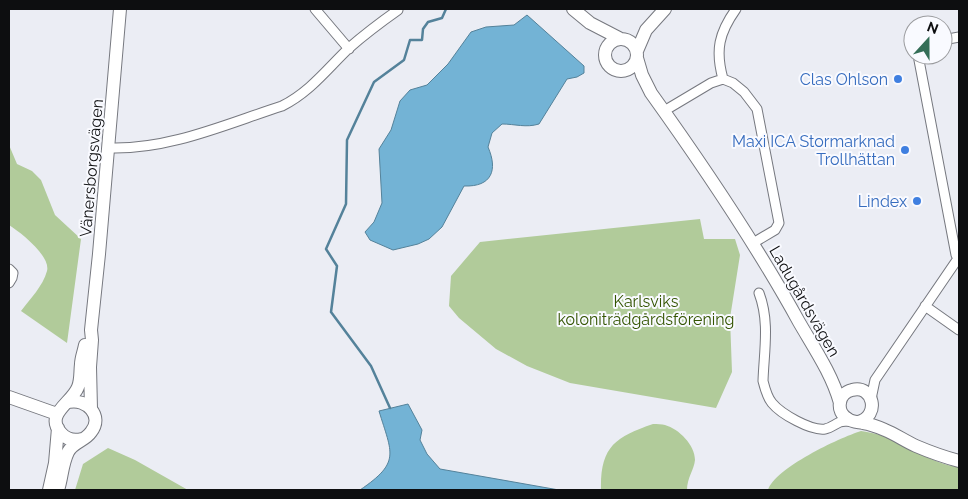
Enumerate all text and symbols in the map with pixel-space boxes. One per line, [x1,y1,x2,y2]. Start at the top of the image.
north arrow [903,15,953,65]
text: N [925,18,941,37]
place label: Clas Ohlson [800,70,888,89]
marker: Clas Ohlson [892,73,904,85]
street label: Vänersborgsvägen [76,98,107,238]
place label: Maxi ICA Stormarknad Trollhättan [732,132,895,169]
marker: Maxi ICA Stormarknad Trollhättan [899,144,911,156]
place label: Lindex [858,192,907,211]
marker: Lindex [911,195,923,207]
street label: Ladugårdsvägen [765,243,844,360]
park label: Karlsviks koloniträdgårdsförening [558,292,734,329]

